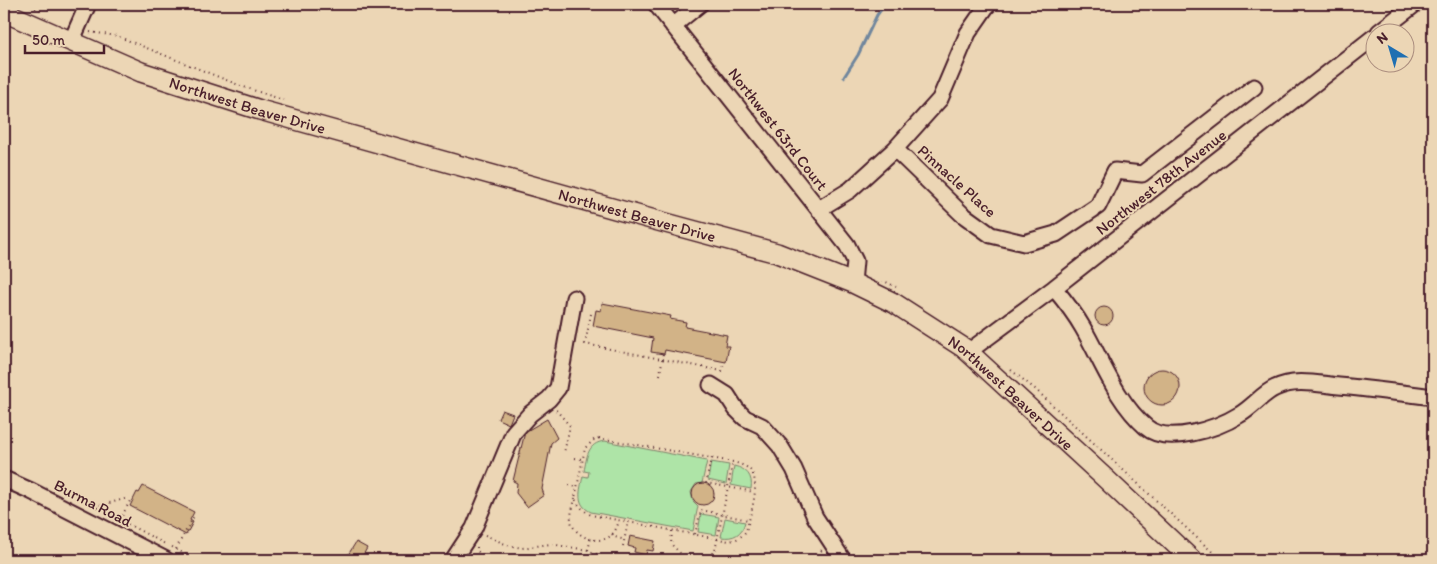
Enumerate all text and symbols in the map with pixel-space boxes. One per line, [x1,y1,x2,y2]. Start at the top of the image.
scale bar [25,22,104,54]
north arrow [1364,22,1414,72]
text: N [1373,29,1391,48]
text: 50 m [32,31,65,49]
street label: Northwest 63rd Court [724,64,832,194]
street label: Northwest Beaver Drive [167,72,328,137]
street label: Northwest 78th Avenue [1092,125,1230,239]
street label: Pinnacle Place [914,141,1000,221]
street label: Northwest Beaver Drive [556,184,718,246]
street label: Northwest Beaver Drive [945,331,1078,454]
street label: Burma Road [51,475,135,531]

